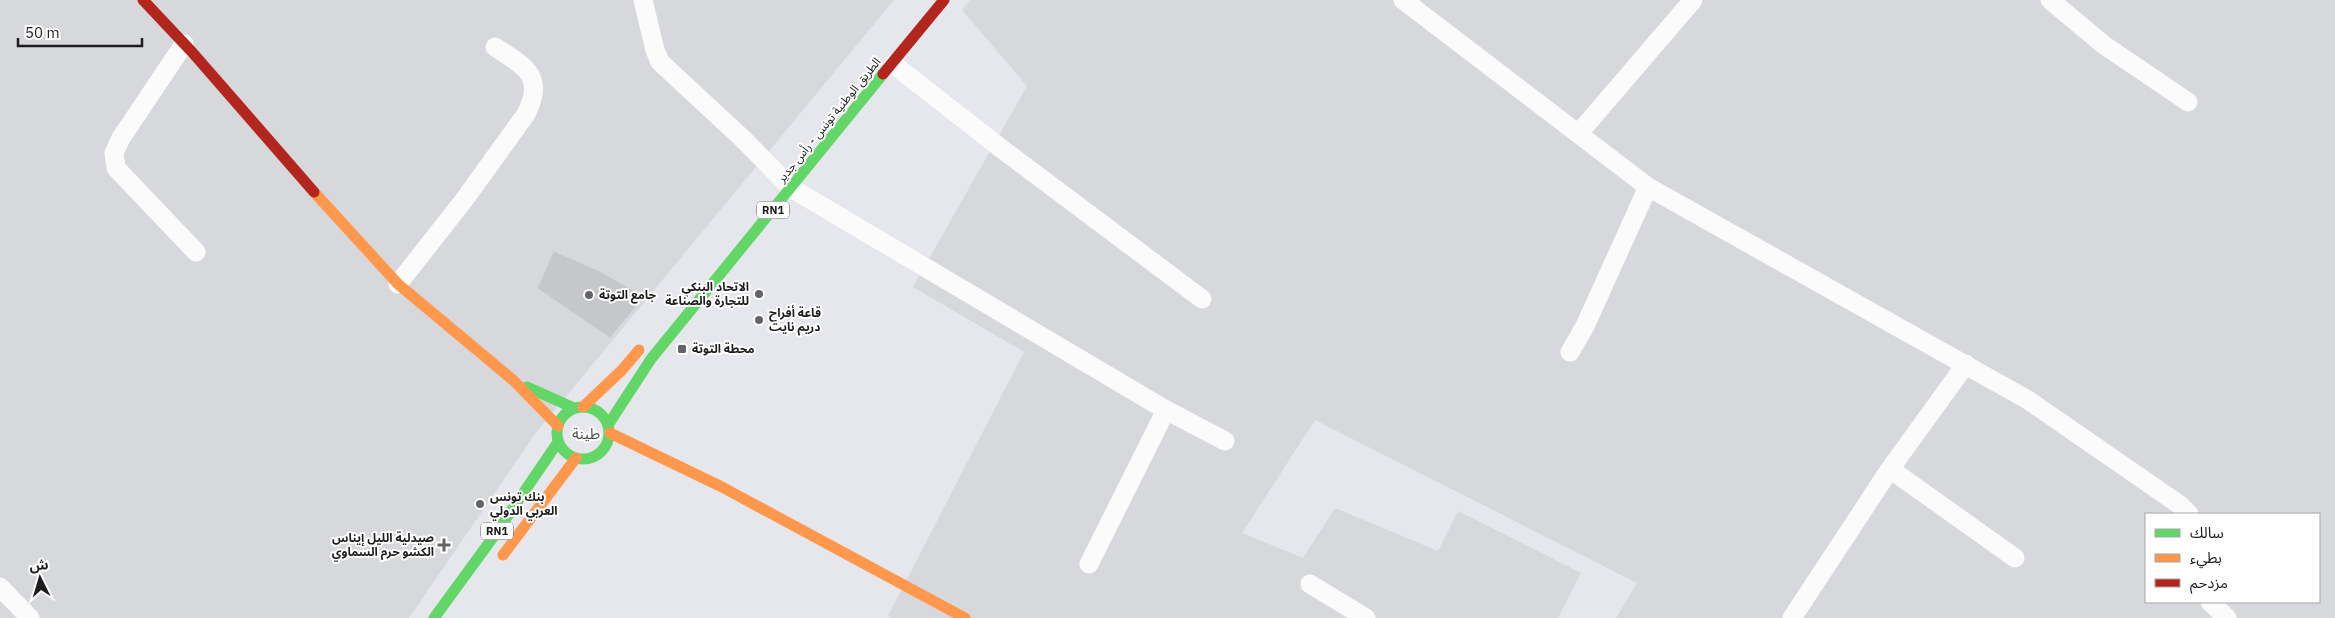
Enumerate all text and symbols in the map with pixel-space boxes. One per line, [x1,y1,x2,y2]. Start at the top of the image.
scale bar [18,15,141,47]
text: 50 m [25,23,60,42]
street label: الطريق الوطنية تونس - رأس جدير [773,54,884,187]
road number: RN1 [757,202,789,218]
place label: الاتحاد البنكي للتجارة والصناعة [665,279,749,308]
place label: جامع التوتة [599,287,656,304]
marker: الاتحاد البنكي للتجارة والصناعة [753,288,765,300]
marker: جامع التوتة [583,289,595,301]
place label: قاعة أفراح دريم نايت [769,305,821,336]
marker: قاعة أفراح دريم نايت [753,314,765,326]
place label: محطة التوتة [692,341,755,356]
marker: محطة التوتة [676,343,688,355]
district label: طينة [572,424,600,443]
place label: بنك تونس العربي الدولي [490,489,558,521]
marker: بنك تونس العربي الدولي [474,498,486,510]
legend [2145,513,2320,603]
road number: RN1 [481,522,513,540]
text: سالك [2190,523,2224,542]
place label: صيدلية الليل إيناس الكشو حرم السماوي [332,530,434,562]
marker: صيدلية الليل إيناس الكشو حرم السماوي [438,539,450,551]
text: بطيء [2190,548,2222,569]
north arrow [15,553,65,603]
text: ش [29,555,49,575]
text: مزدحم [2190,573,2228,594]

